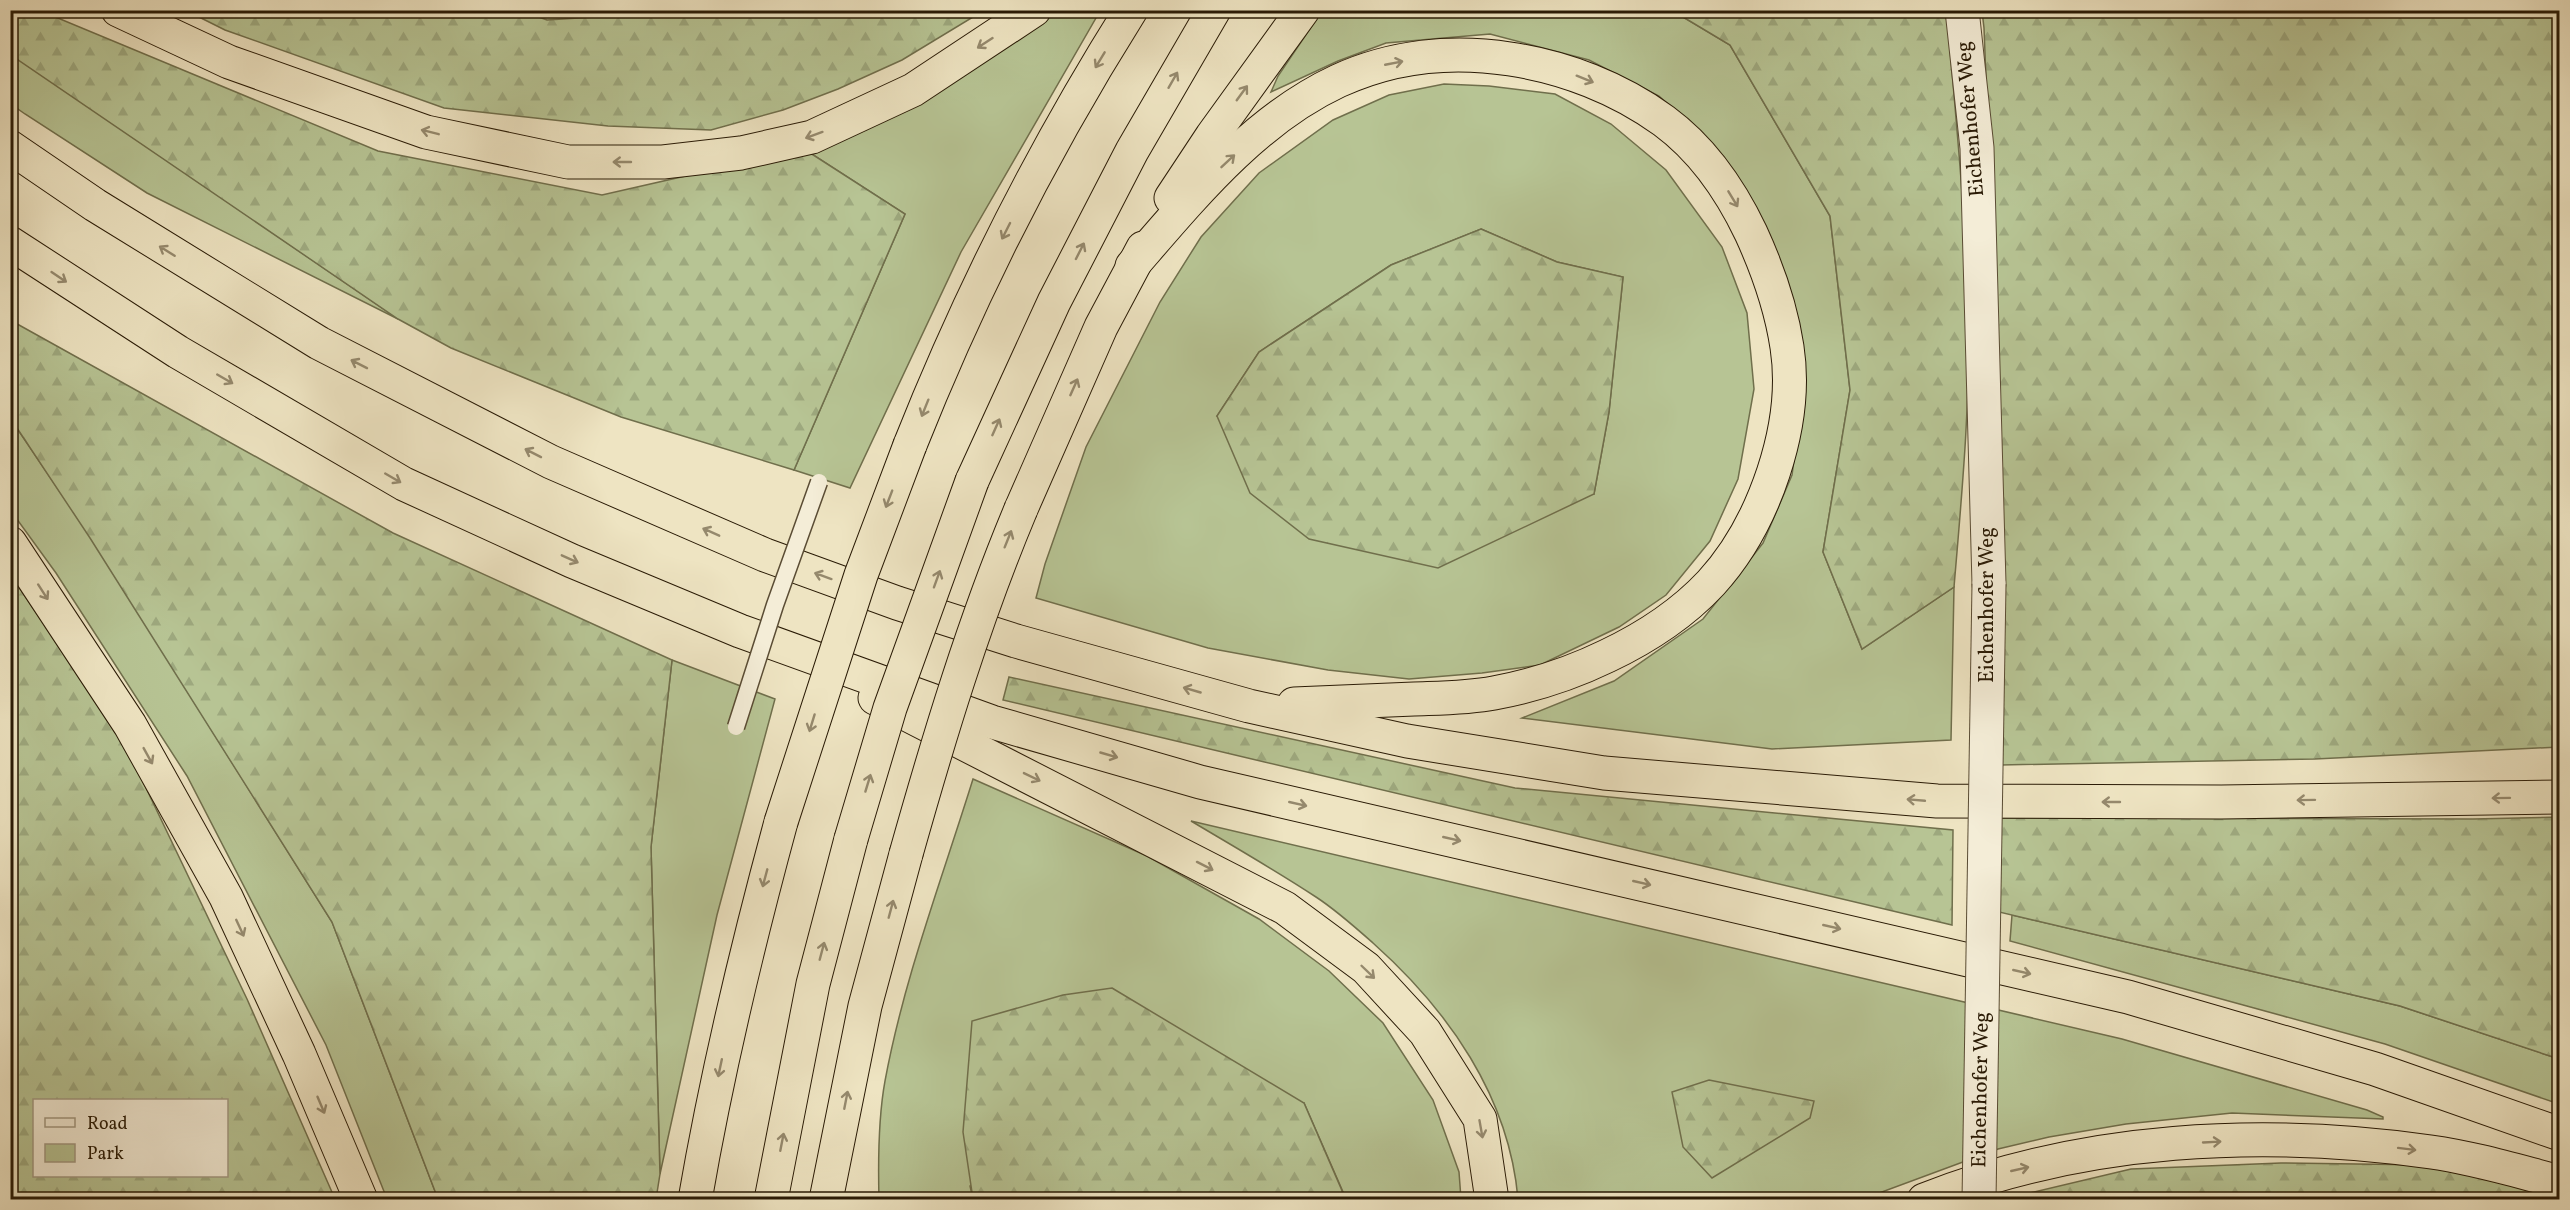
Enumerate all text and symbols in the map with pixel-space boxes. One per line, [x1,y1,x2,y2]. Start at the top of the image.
one-way arrow [977,37,994,49]
street label: Eichenhofer Weg [1950,40,1992,198]
one-way arrow [1094,51,1106,68]
one-way arrow [1383,57,1403,68]
one-way arrow [1168,72,1180,89]
one-way arrow [1575,74,1593,85]
one-way arrow [1236,86,1249,102]
one-way arrow [421,126,440,138]
one-way arrow [805,130,824,141]
one-way arrow [1221,154,1236,168]
one-way arrow [612,156,632,168]
one-way arrow [1727,190,1739,207]
one-way arrow [1000,222,1012,240]
one-way arrow [1075,243,1086,261]
one-way arrow [159,244,176,256]
one-way arrow [50,271,67,283]
one-way arrow [351,358,369,369]
one-way arrow [216,373,233,385]
one-way arrow [1069,378,1080,396]
one-way arrow [918,398,929,417]
one-way arrow [991,419,1002,437]
one-way arrow [524,446,542,458]
one-way arrow [384,472,401,484]
one-way arrow [883,490,894,508]
one-way arrow [703,525,721,537]
street label: Eichenhofer Weg [1973,527,2002,683]
one-way arrow [1003,530,1014,549]
one-way arrow [560,554,578,566]
one-way arrow [814,570,832,581]
one-way arrow [932,570,943,588]
one-way arrow [37,583,50,600]
one-way arrow [1183,684,1202,695]
one-way arrow [805,713,816,732]
one-way arrow [142,747,154,764]
one-way arrow [1099,750,1118,761]
one-way arrow [1023,772,1041,784]
one-way arrow [863,774,874,793]
one-way arrow [2492,792,2512,803]
one-way arrow [1907,794,1927,805]
one-way arrow [2297,795,2317,806]
one-way arrow [2102,796,2122,807]
one-way arrow [1287,799,1307,810]
one-way arrow [1442,834,1461,846]
one-way arrow [1196,861,1214,872]
one-way arrow [759,868,771,887]
one-way arrow [1632,878,1651,889]
one-way arrow [886,900,897,919]
one-way arrow [235,918,247,936]
one-way arrow [1822,921,1841,933]
one-way arrow [816,942,828,961]
one-way arrow [1361,964,1376,979]
one-way arrow [2012,966,2031,978]
street label: Eichenhofer Weg [1965,1012,1997,1168]
one-way arrow [714,1058,725,1077]
one-way arrow [841,1091,852,1110]
one-way arrow [316,1096,327,1114]
legend [33,1099,228,1177]
text: Road [87,1112,128,1137]
one-way arrow [1476,1118,1487,1138]
one-way arrow [777,1133,788,1152]
one-way arrow [2202,1136,2222,1147]
text: Park [87,1142,124,1167]
one-way arrow [2396,1144,2416,1155]
one-way arrow [2010,1163,2029,1175]

